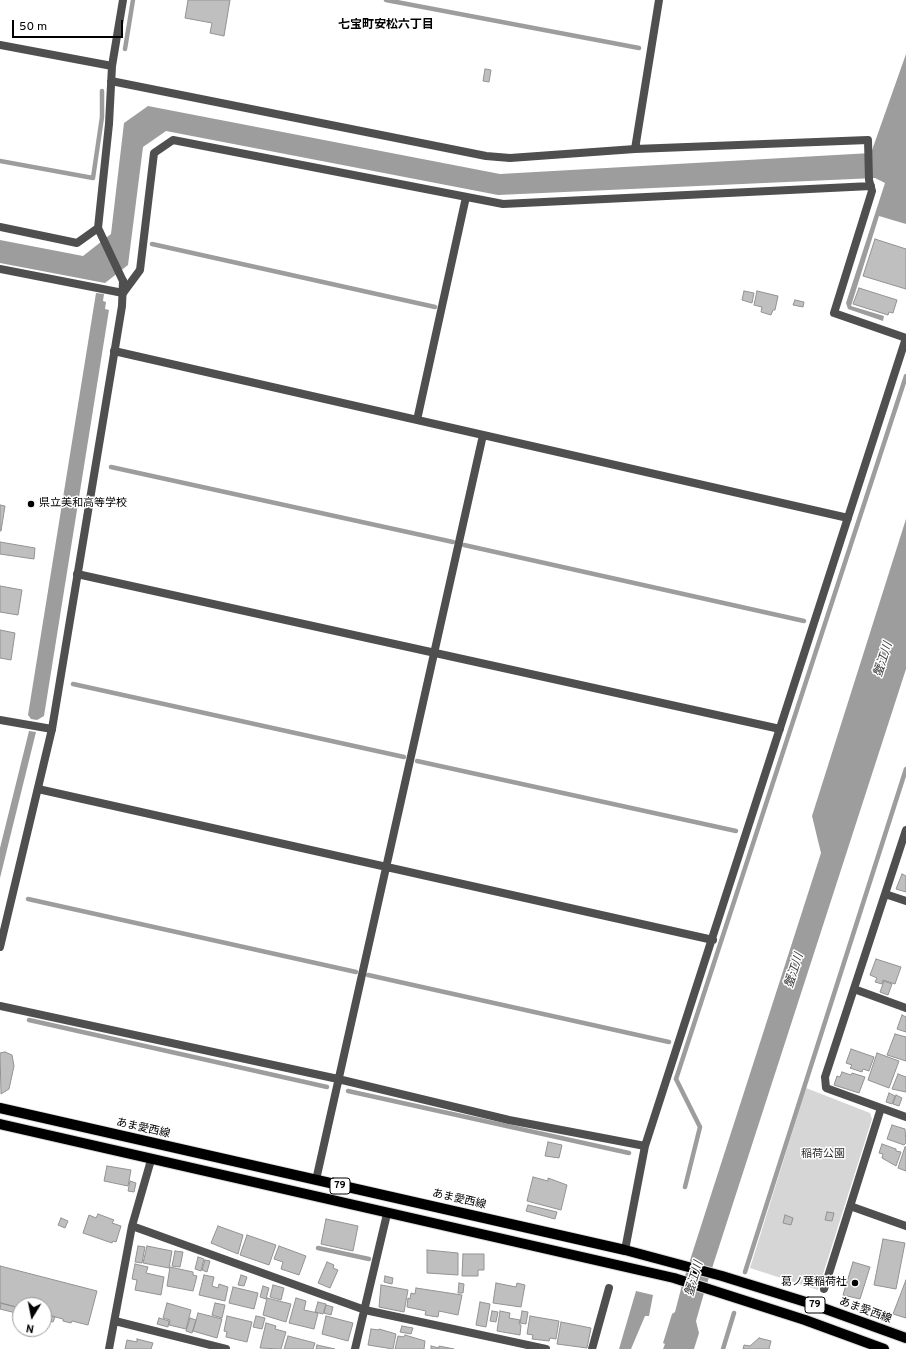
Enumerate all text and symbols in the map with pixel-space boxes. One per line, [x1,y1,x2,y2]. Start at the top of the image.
scale bar [14,12,125,38]
text: 50 m [19,19,47,35]
district label: 七宝町安松六丁目 [338,19,434,33]
place label: 県立美和高等学校 [39,497,127,511]
marker: 県立美和高等学校 [26,499,36,509]
water label: 蟹江川 [872,641,896,679]
water label: 蟹江川 [783,952,807,990]
street label: あま愛西線 [115,1116,171,1142]
park label: 稲荷公園 [801,1148,845,1162]
road number: 79 [330,1178,350,1194]
street label: あま愛西線 [431,1187,487,1213]
water label: 蟹江川 [683,1260,707,1298]
place label: 葛ノ葉稲荷社 [781,1276,847,1290]
marker: 葛ノ葉稲荷社 [850,1278,860,1288]
street label: あま愛西線 [837,1295,893,1327]
north arrow [12,1297,52,1337]
road number: 79 [805,1297,825,1313]
text: N [25,1320,35,1335]

